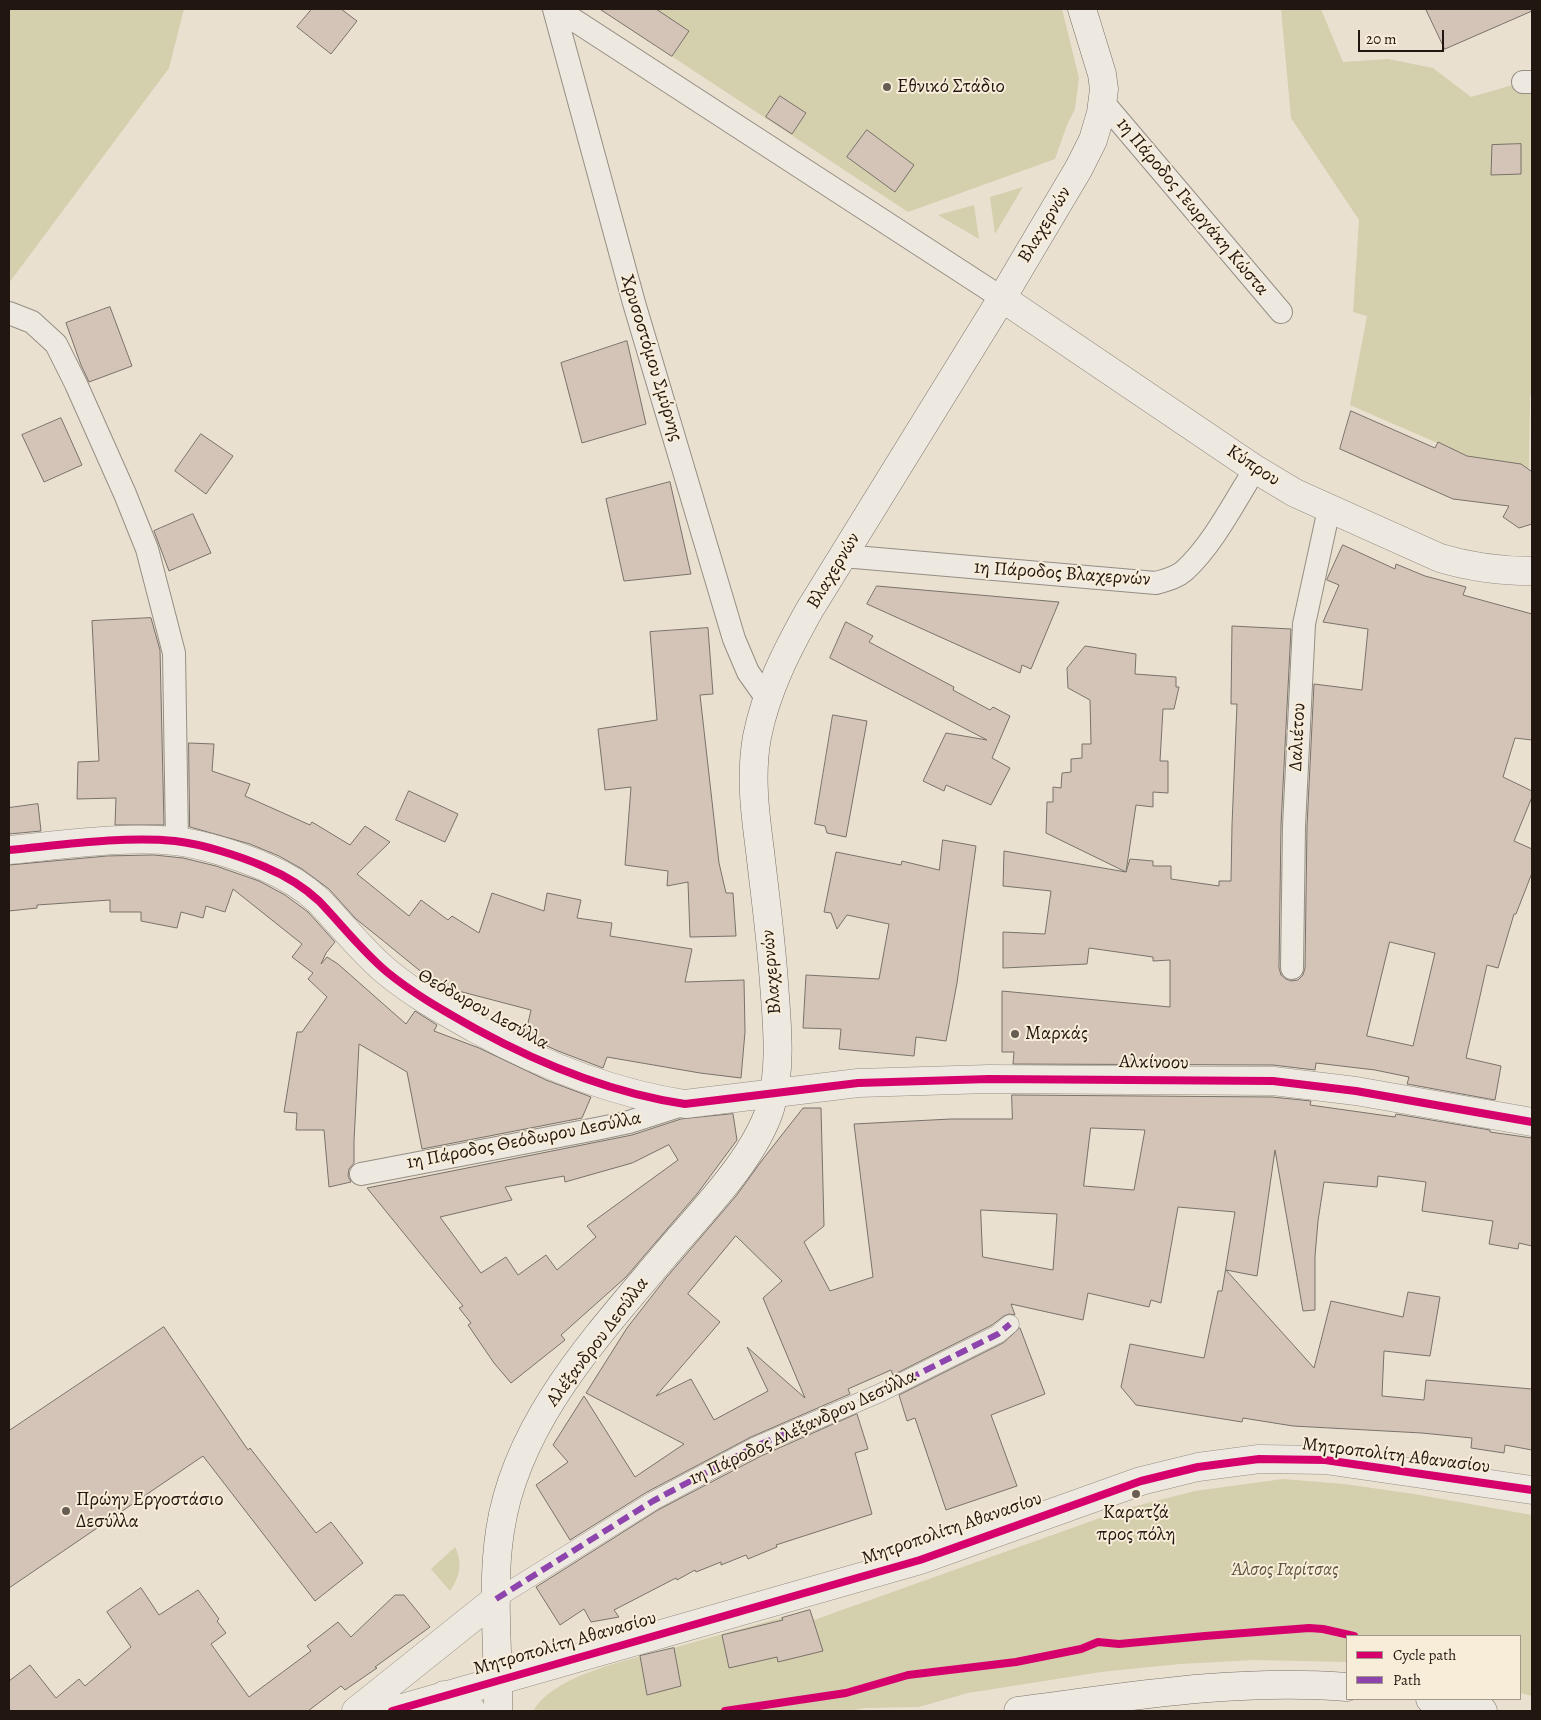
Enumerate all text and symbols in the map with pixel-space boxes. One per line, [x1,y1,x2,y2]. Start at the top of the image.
scale bar [1361,20,1447,52]
text: 20 m [1366,29,1397,49]
place label: Εθνικό Στάδιο [897,76,1005,98]
marker: Εθνικό Στάδιο [881,81,893,93]
street label: 1η Πάροδος Γεωργάκη Κώστα [1111,113,1273,301]
street label: Βλαχερνών [1013,183,1077,267]
street label: Χρυσοστόμου Σμύρνης [615,272,687,444]
street label: Κύπρου [1222,440,1284,492]
street label: Βλαχερνών [802,529,866,613]
street label: 1η Πάροδος Βλαχερνών [973,556,1151,592]
street label: Δαλιέτου [1285,702,1311,772]
street label: Βλαχερνών [757,929,787,1015]
street label: Θεόδωρου Δεσύλλα [413,965,553,1055]
place label: Μαρκάς [1025,1023,1088,1045]
marker: Μαρκάς [1009,1028,1021,1040]
street label: Αλκίνοου [1119,1051,1189,1075]
street label: 1η Πάροδος Θεόδωρου Δεσύλλα [405,1107,643,1175]
street label: Αλέξανδρου Δεσύλλα [542,1273,654,1411]
street label: 1η Πάροδος Αλέξανδρου Δεσύλλα [686,1365,920,1491]
street label: Μητροπολίτη Αθανασίου [1301,1433,1491,1479]
street label: Μητροπολίτη Αθανασίου [859,1487,1045,1571]
marker: Καρατζά προς πόλη [1130,1488,1142,1500]
place label: Πρώην Εργοστάσιο Δεσύλλα [76,1489,224,1533]
place label: Καρατζά προς πόλη [1097,1502,1175,1546]
marker: Πρώην Εργοστάσιο Δεσύλλα [60,1505,72,1517]
park label: Άλσος Γαρίτσας [1230,1559,1338,1581]
street label: Μητροπολίτη Αθανασίου [471,1607,659,1681]
legend [1346,1635,1521,1700]
text: Cycle path [1393,1645,1456,1665]
text: Path [1393,1670,1421,1690]

